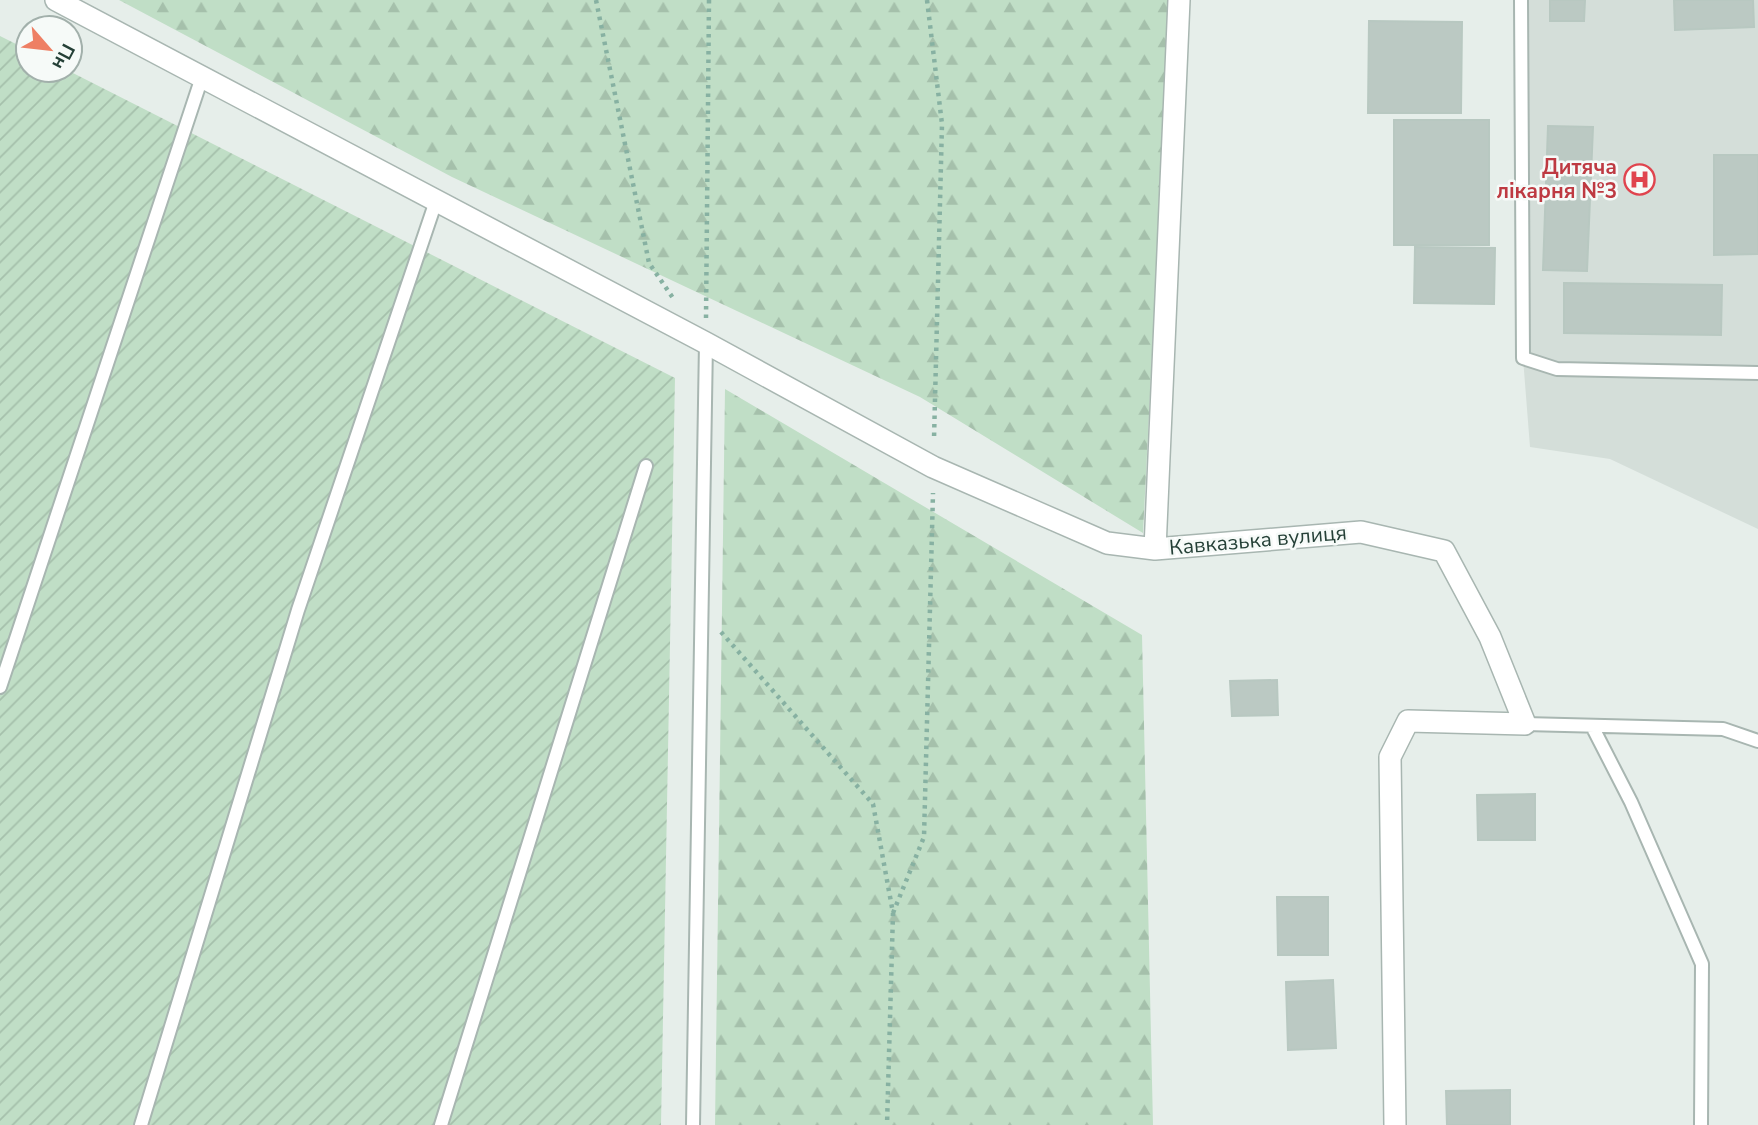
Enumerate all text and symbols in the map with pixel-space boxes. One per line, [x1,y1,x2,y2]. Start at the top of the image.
north arrow [14,14,84,84]
text: Пн [46,39,81,74]
place label: Дитяча лікарня №3 [1496,153,1617,205]
hospital icon: Дитяча лікарня №3 [1623,162,1657,196]
street label: Кавказька вулиця [1168,518,1348,562]

